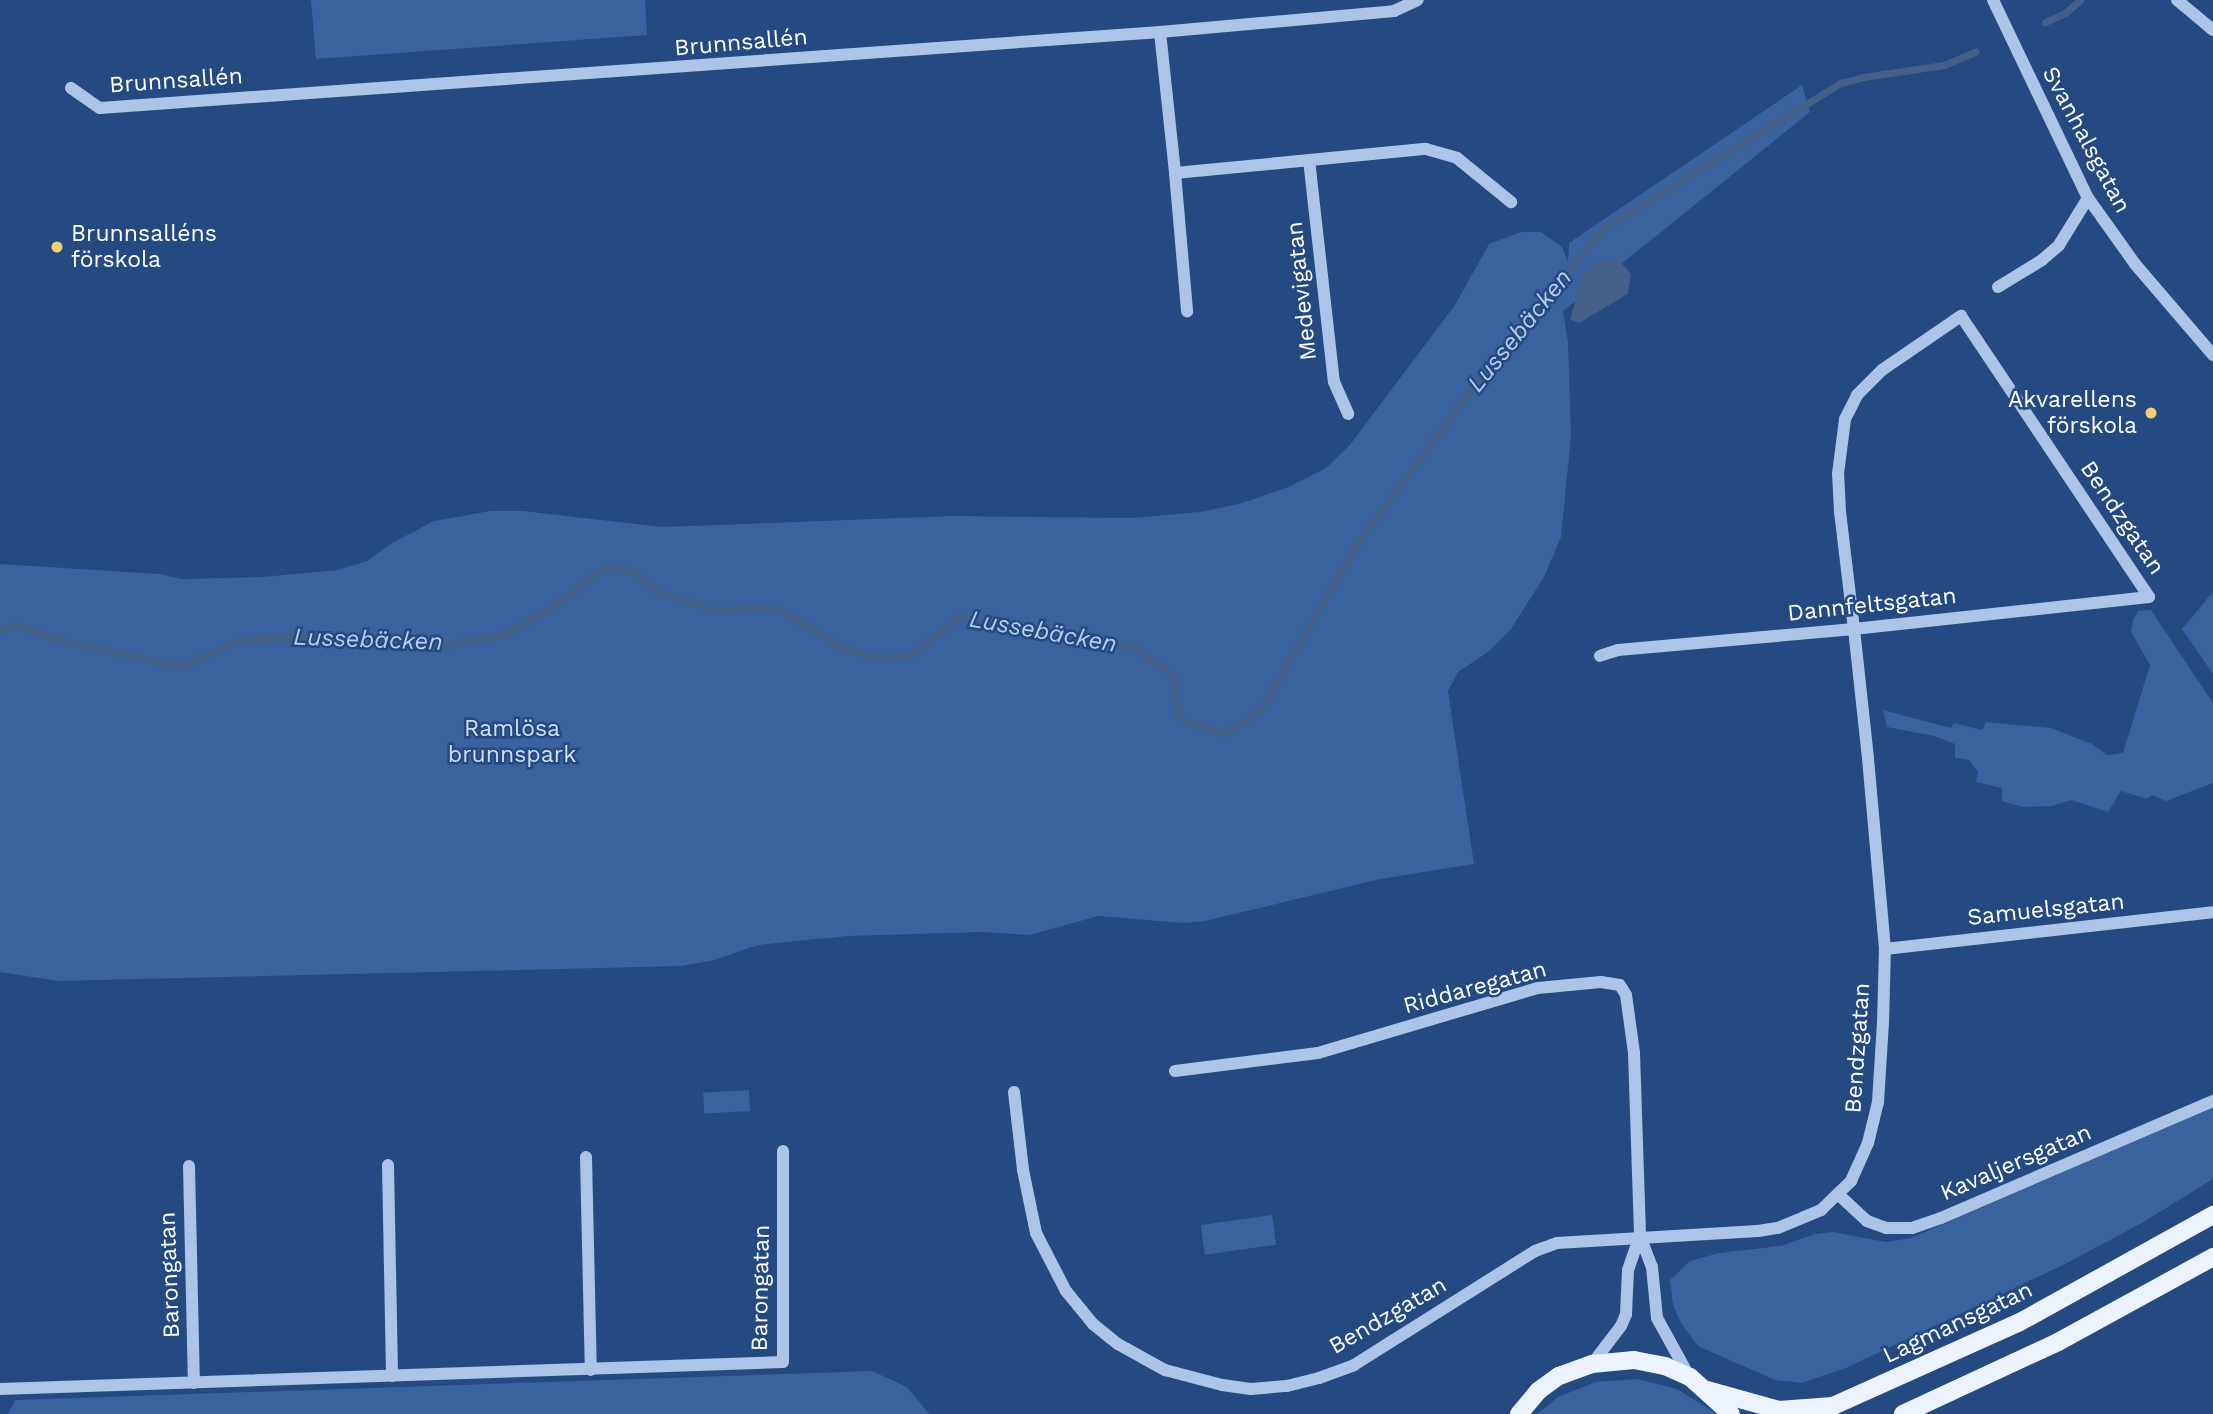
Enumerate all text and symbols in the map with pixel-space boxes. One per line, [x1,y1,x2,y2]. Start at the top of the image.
street label: Brunnsallén [673,23,809,63]
street label: Svanhalsgatan [2036,62,2136,218]
street label: Brunnsallén [108,63,244,99]
place label: Brunnsalléns förskola [71,220,217,274]
street label: Medevigatan [1281,220,1323,362]
marker: Brunnsalléns förskola [49,239,65,255]
water label: Lussebäcken [1462,264,1578,398]
place label: Akvarellens förskola [2008,386,2137,440]
marker: Akvarellens förskola [2143,405,2159,421]
street label: Bendzgatan [2074,456,2170,580]
street label: Dannfeltsgatan [1786,582,1958,628]
water label: Lussebäcken [967,605,1119,659]
water label: Lussebäcken [293,623,443,657]
park label: Ramlösa brunnspark [448,715,576,769]
street label: Samuelsgatan [1966,888,2126,932]
street label: Riddaregatan [1400,956,1550,1020]
street label: Bendzgatan [1840,982,1876,1114]
street label: Kavaljersgatan [1936,1119,2096,1207]
street label: Barongatan [154,1211,186,1339]
street label: Barongatan [746,1224,776,1352]
street label: Bendzgatan [1324,1271,1452,1361]
street label: Lagmansgatan [1879,1276,2037,1370]

